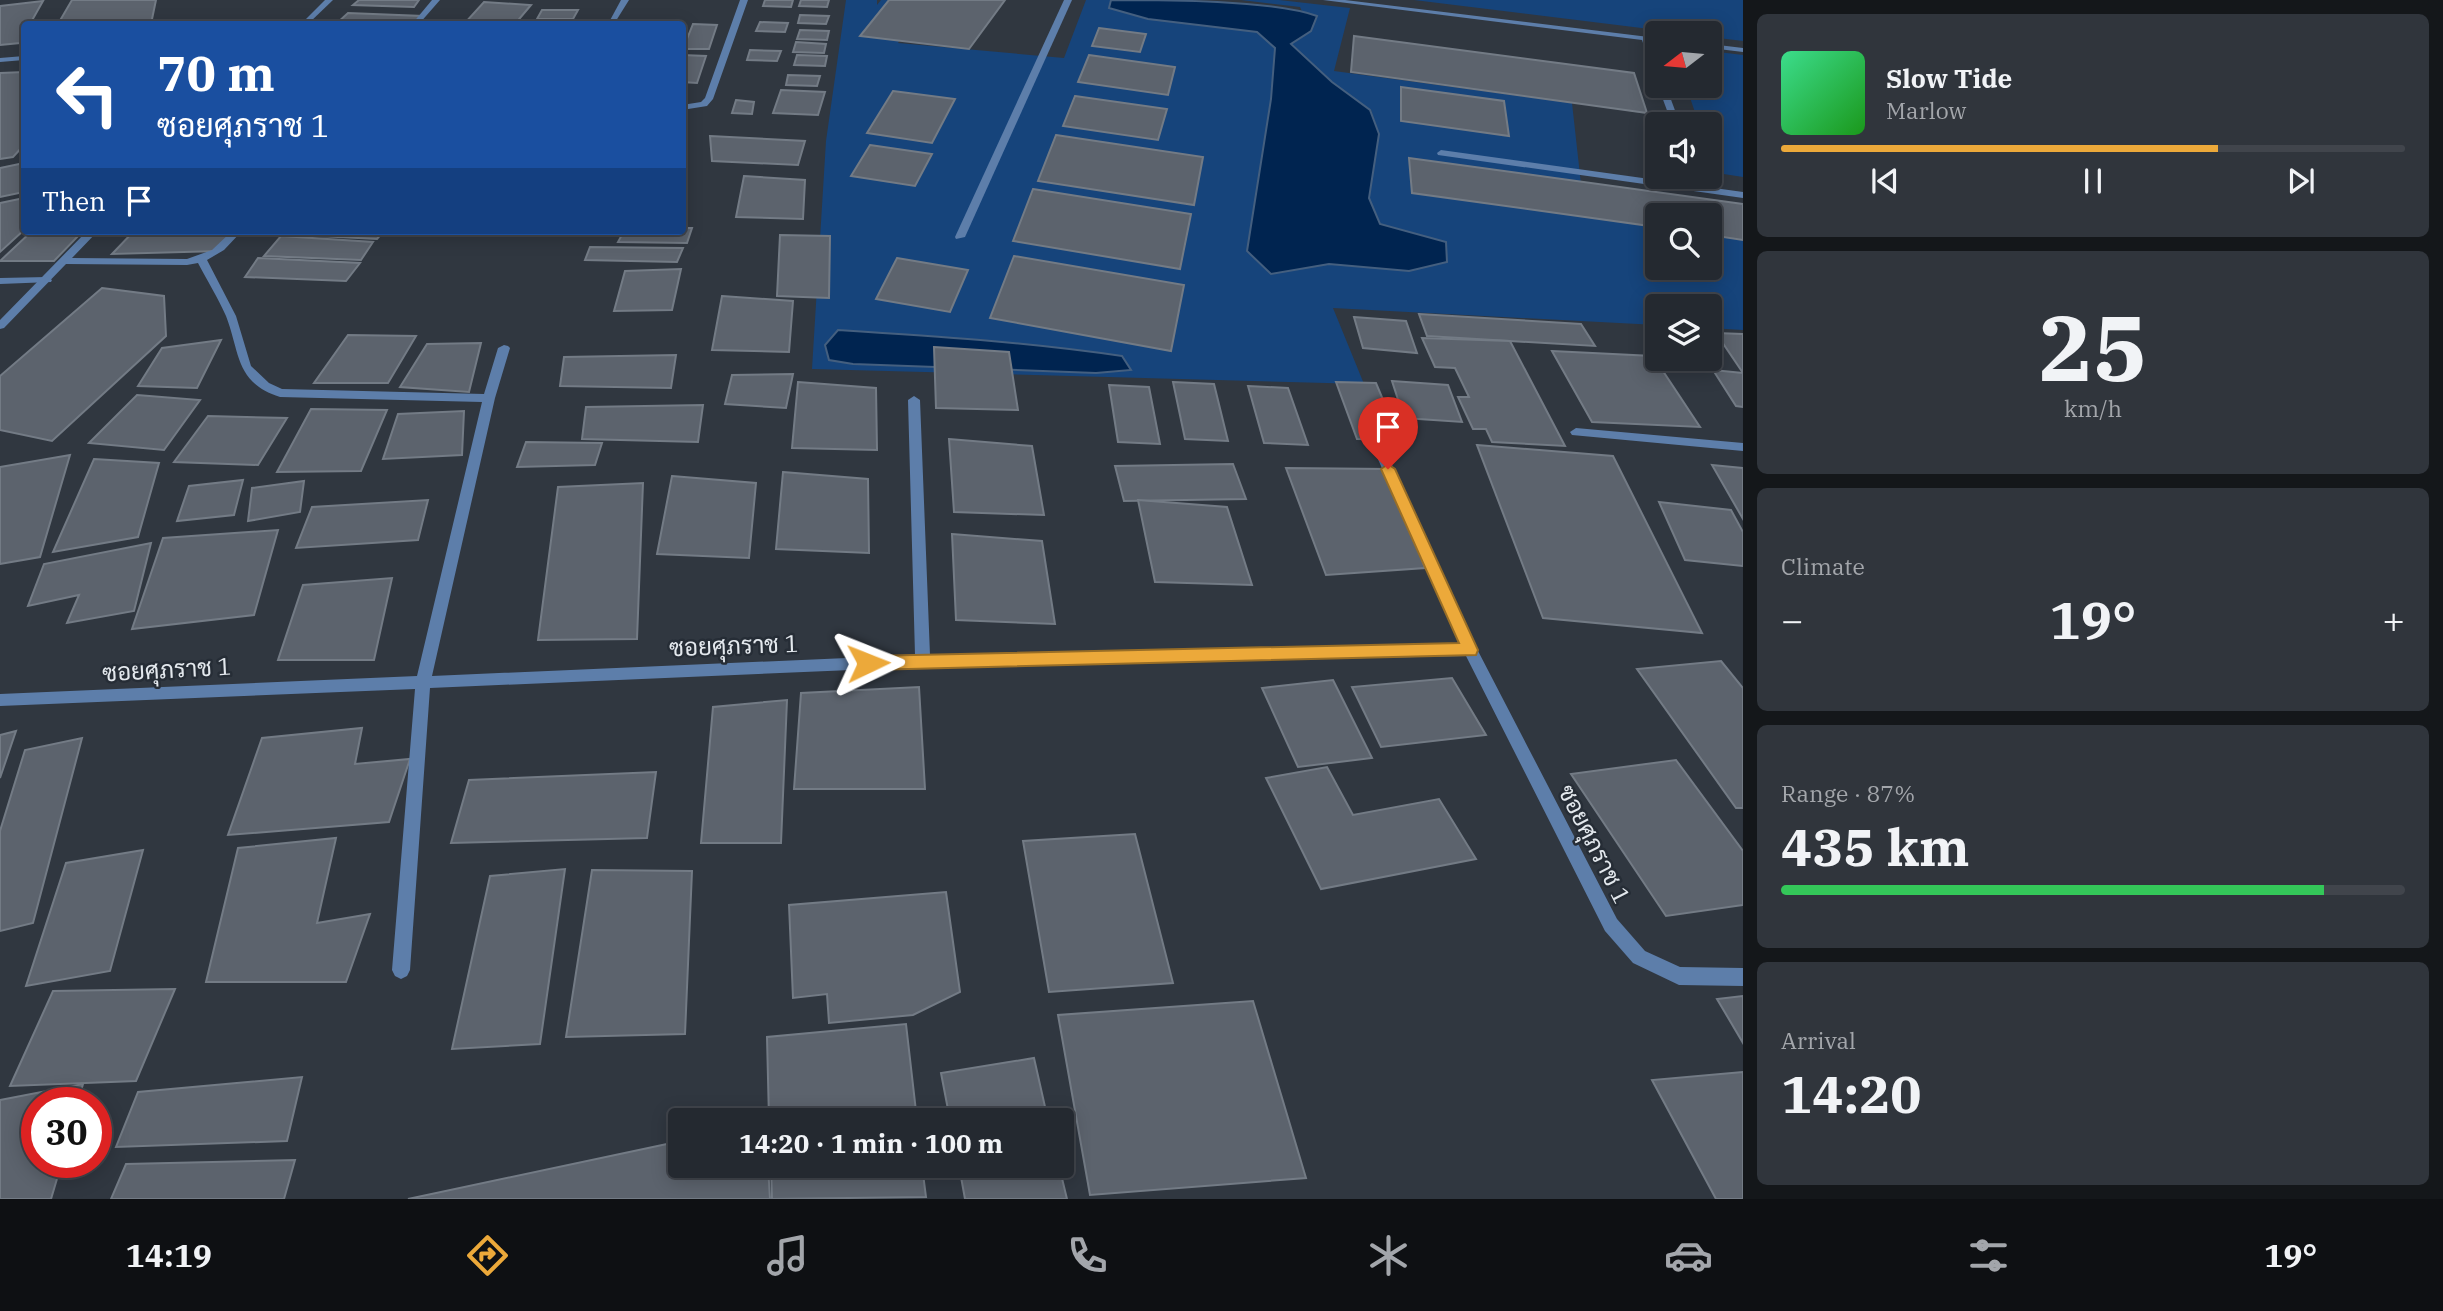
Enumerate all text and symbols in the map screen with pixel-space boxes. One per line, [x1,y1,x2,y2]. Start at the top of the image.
north arrow [1645,21,1722,98]
map controls [1645,21,1722,371]
text: 70 m [157,41,275,104]
icon: left [42,49,133,140]
text: Slow Tide [1886,61,2012,95]
text: Marlow [1886,95,1966,125]
text: ซอยศุภราช 1 [157,104,330,146]
button: sound [1645,112,1722,189]
icon: previous [1866,162,1904,200]
icon: pause [2074,162,2112,200]
icon: next [2282,162,2320,200]
icon: arrive [120,182,158,220]
text: Then [42,184,106,218]
button: search [1645,203,1722,280]
text: 25 [2038,288,2148,406]
button: layers [1645,294,1722,371]
text: km/h [2064,393,2122,423]
pin [1358,397,1418,469]
icon: arrive [1369,408,1407,446]
text: Climate [1781,551,1865,581]
text: 19° [2050,586,2136,653]
text: − [1781,595,1804,644]
text: + [2382,595,2405,644]
position arrow [831,626,905,700]
street label: ซอยศุภราช 1 [669,627,799,664]
street label: ซอยศุภราช 1 [101,650,233,689]
text: Range · 87% [1781,778,1915,808]
street label: ซอยศุภราช 1 [1550,779,1639,909]
text: 435 km [1781,813,1970,880]
text: Arrival [1781,1025,1856,1055]
text: 14:20 [1781,1060,1922,1127]
speed limit sign: 30 [21,1087,112,1178]
text: 14:20 · 1 min · 100 m [739,1126,1003,1160]
icon: directions [463,1231,512,1280]
icon: music [763,1231,812,1280]
icon: phone [1063,1231,1112,1280]
icon: climate [1364,1231,1413,1280]
icon: car [1664,1231,1713,1280]
icon: filters [1964,1231,2013,1280]
text: 14:19 [126,1234,212,1276]
text: 19° [2264,1234,2317,1276]

